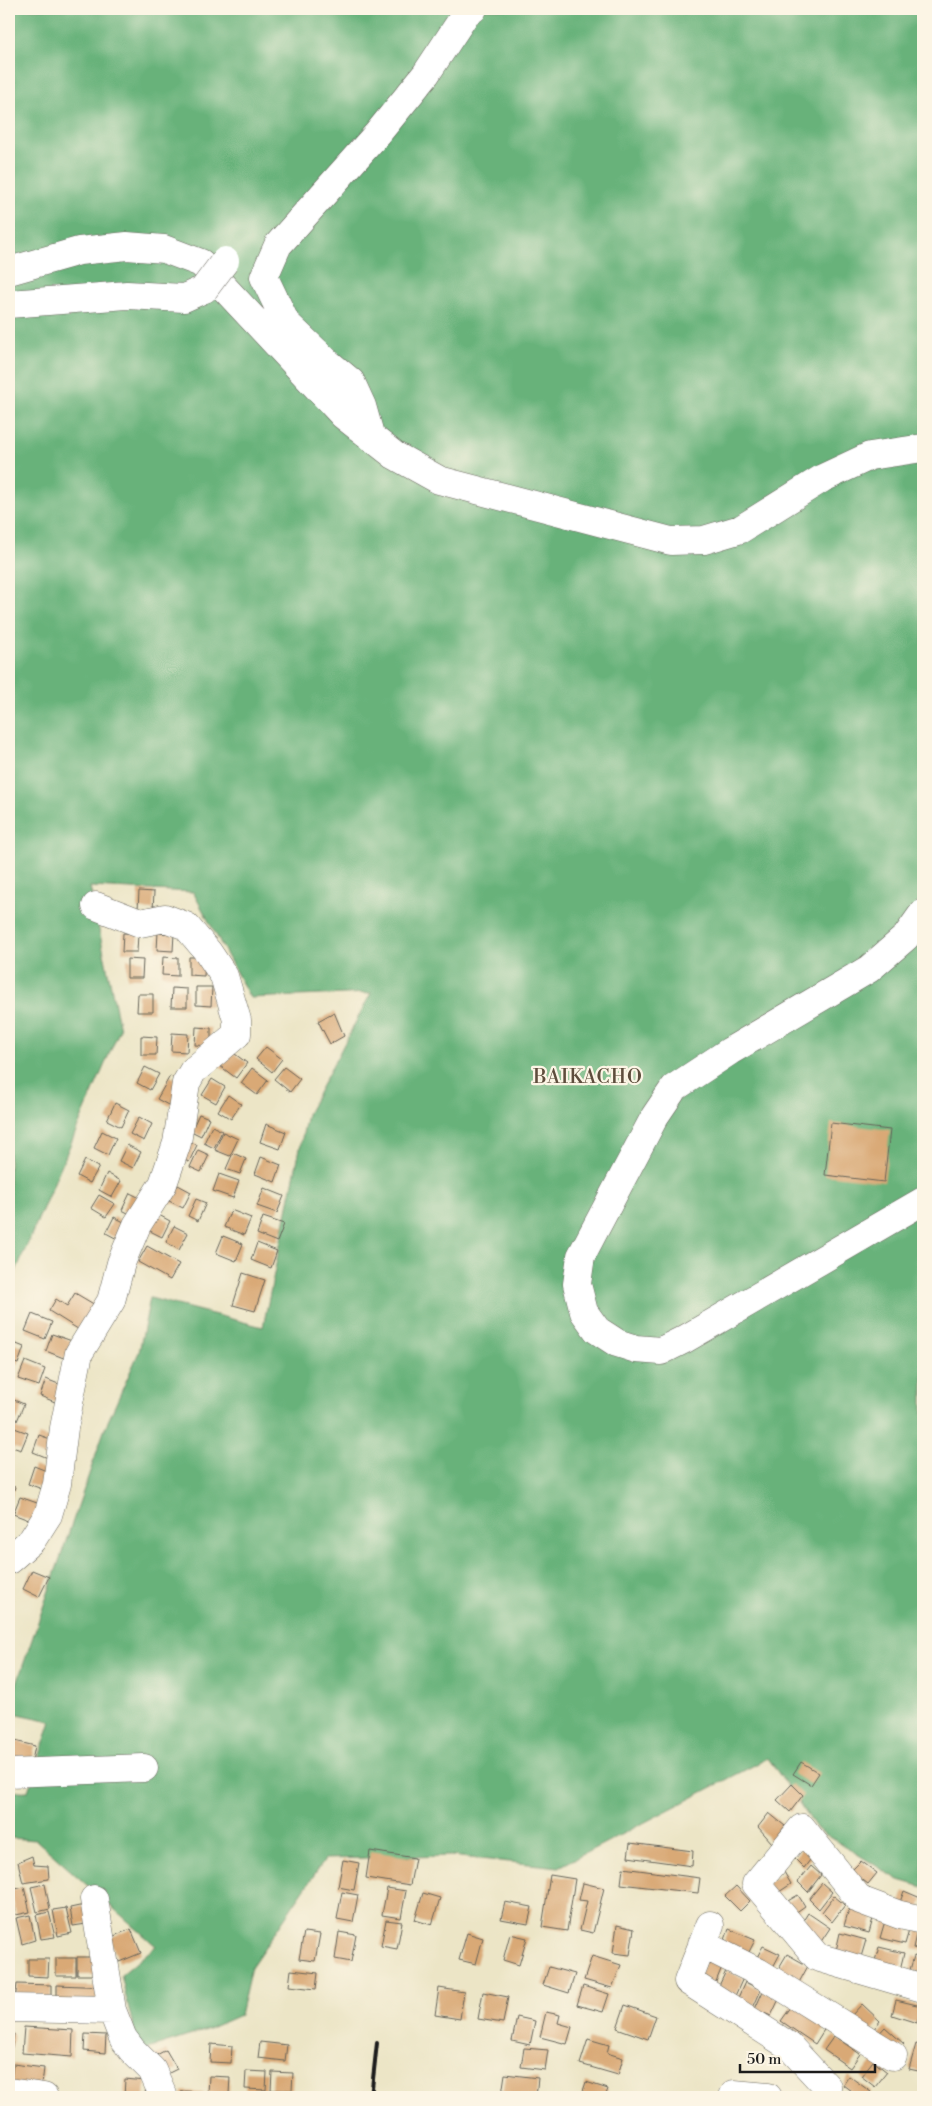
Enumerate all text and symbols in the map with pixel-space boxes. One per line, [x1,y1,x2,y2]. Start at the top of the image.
district label: BAIKACHO [532,1065,643,1089]
scale bar [740,2041,874,2073]
text: 50 m [747,2050,781,2069]

